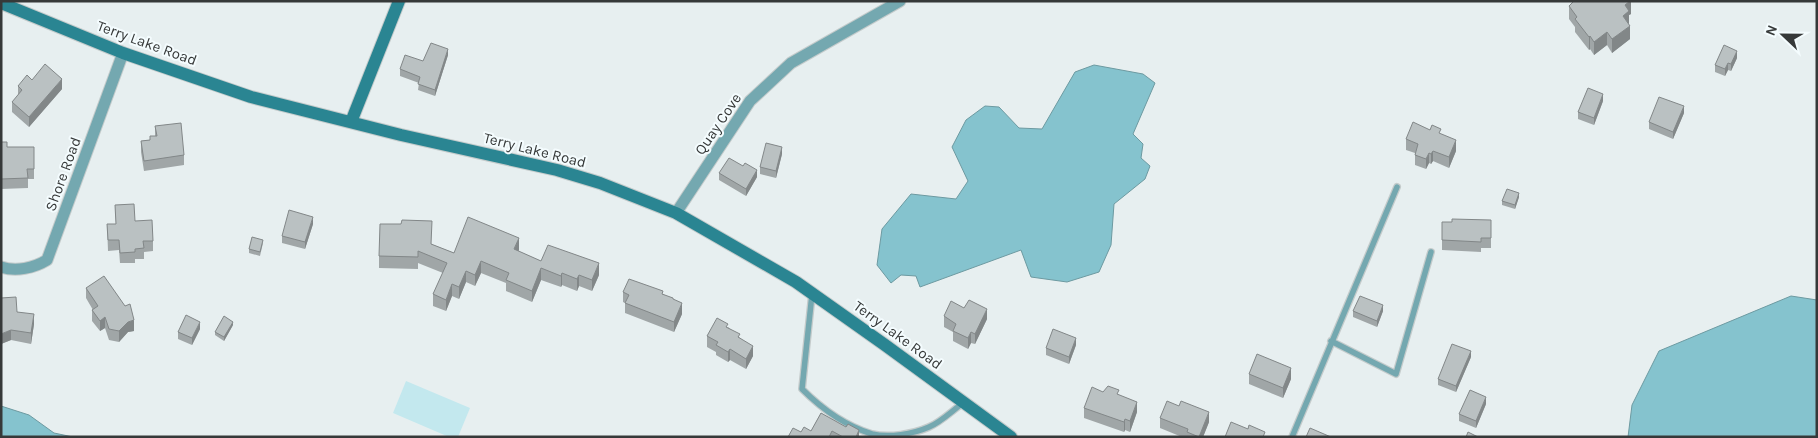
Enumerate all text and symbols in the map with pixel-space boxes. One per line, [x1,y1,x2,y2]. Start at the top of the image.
north arrow [1758,10,1808,60]
street label: Terry Lake Road [95,17,199,69]
text: N [1762,22,1781,38]
street label: Quay Cove [691,90,745,158]
street label: Terry Lake Road [482,129,588,171]
street label: Shore Road [41,134,85,214]
street label: Terry Lake Road [850,297,946,373]

